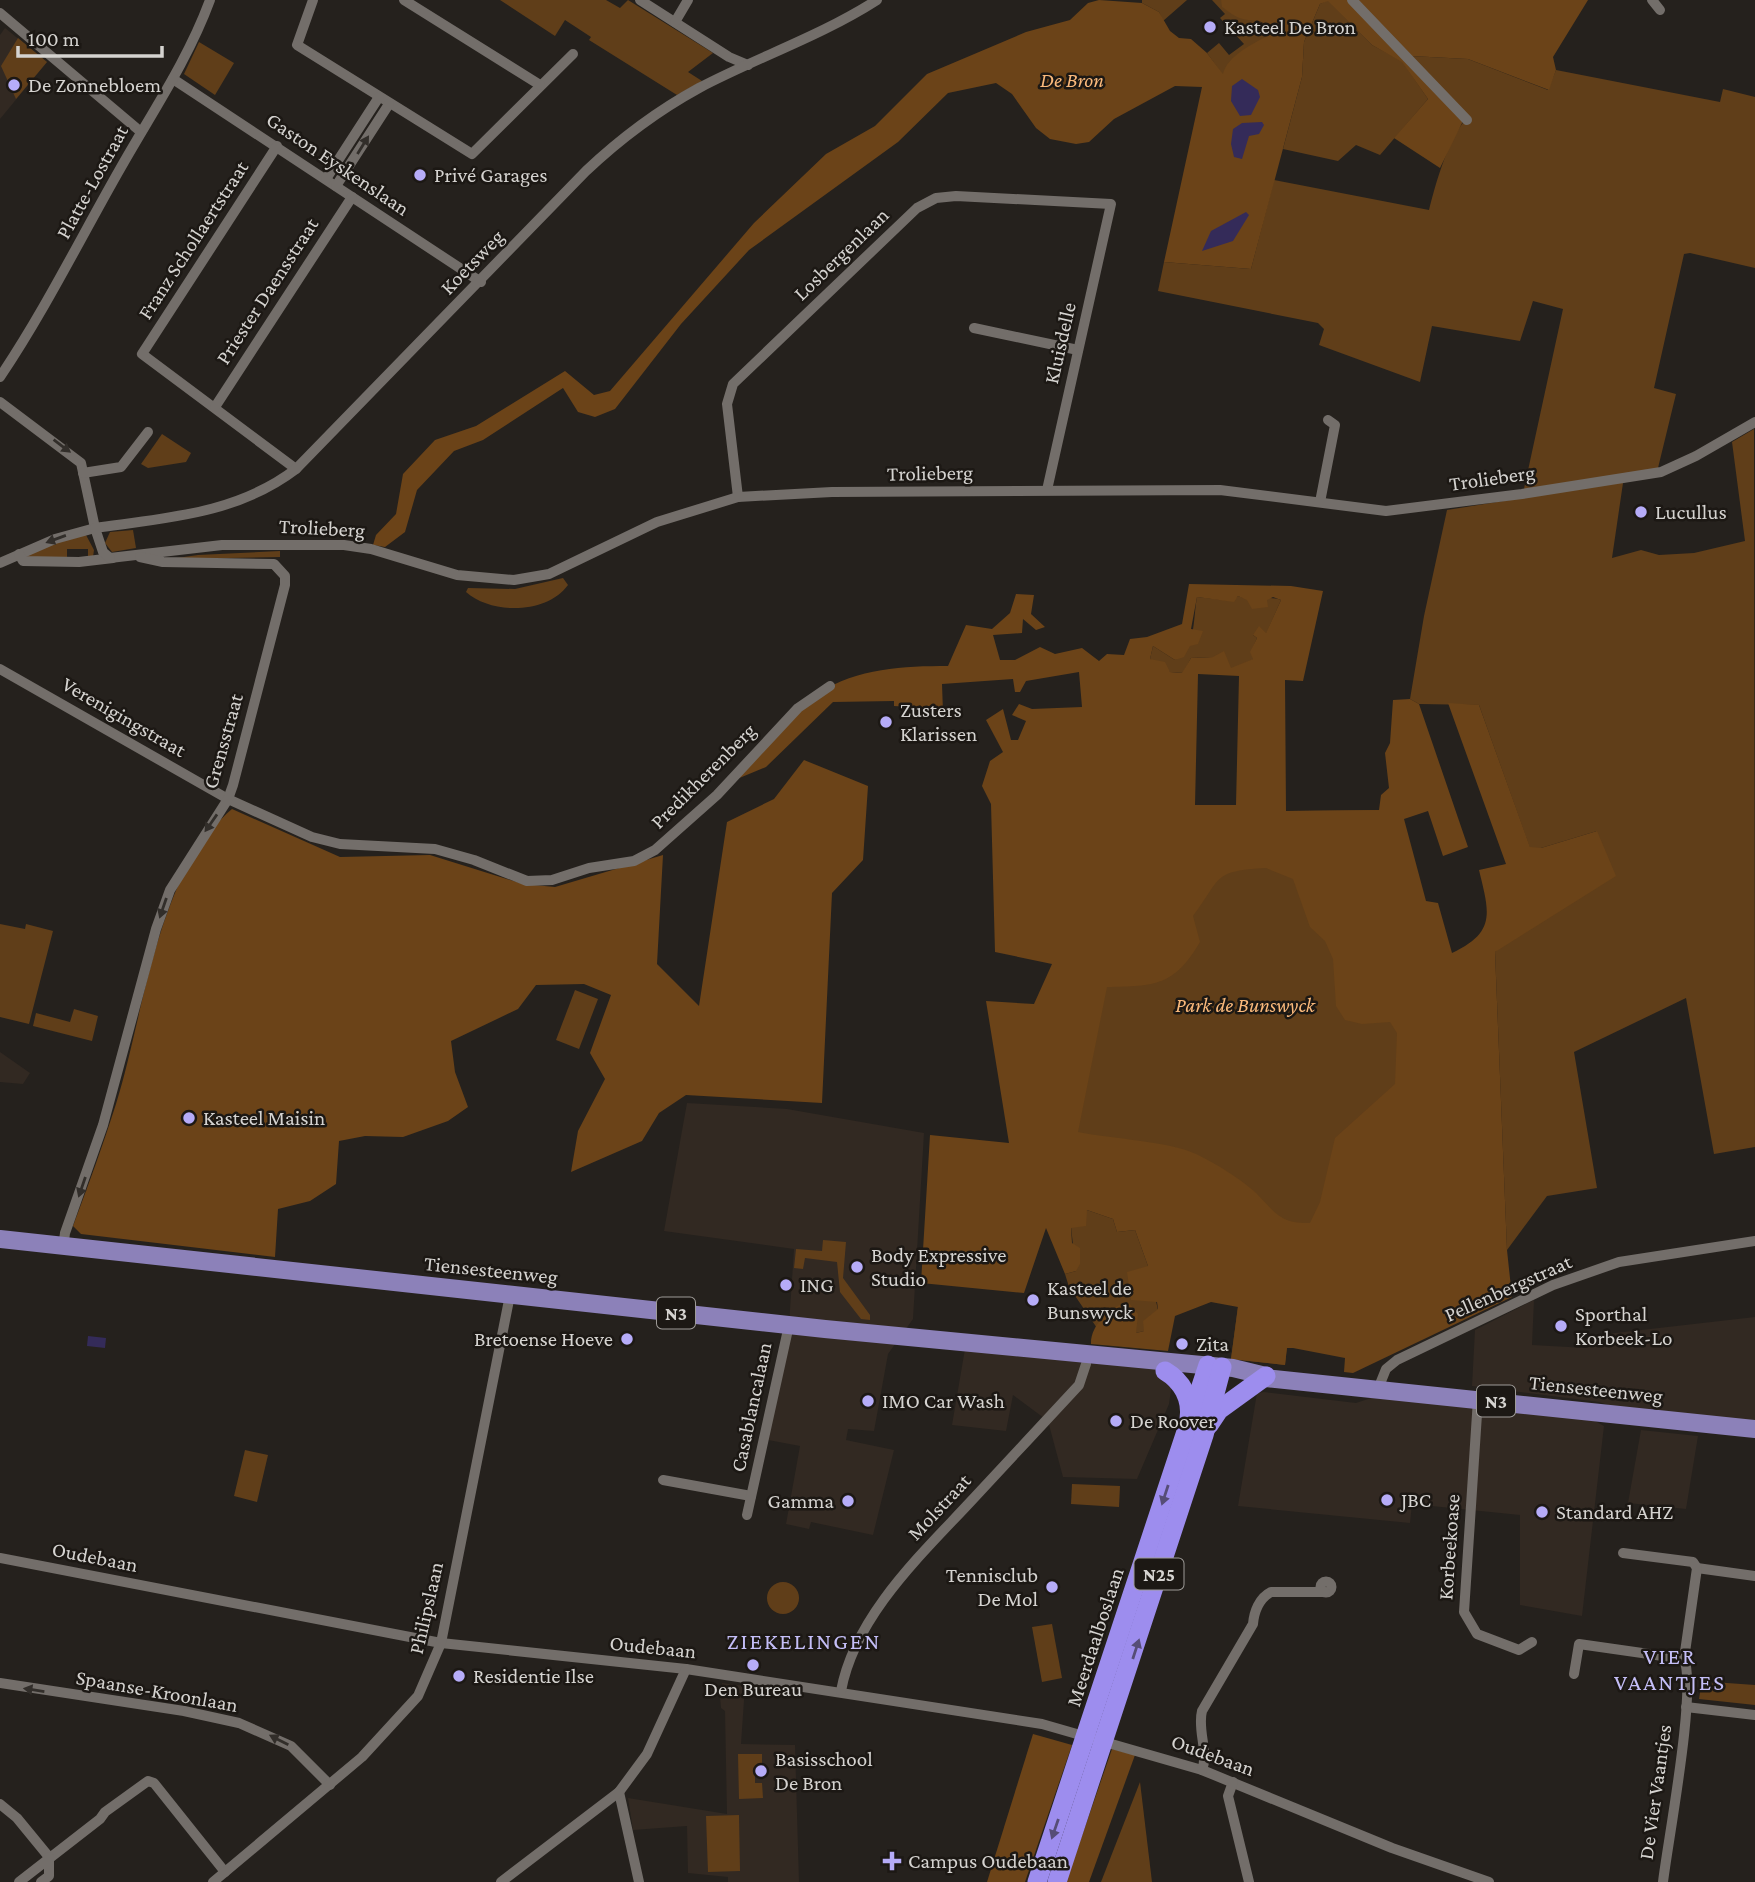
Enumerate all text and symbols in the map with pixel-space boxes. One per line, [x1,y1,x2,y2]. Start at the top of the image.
scale bar [18,14,161,58]
place label: Kasteel De Bron [1224,15,1356,39]
marker: Kasteel De Bron [1202,19,1218,35]
text: 100 m [28,27,80,51]
park label: De Bron [1040,68,1104,92]
place label: De Zonnebloem [28,73,161,97]
marker: De Zonnebloem [6,77,22,93]
street label: Gaston Eyskenslaan [262,107,414,221]
street label: Platte-Lostraat [51,120,134,243]
one-way arrow [356,135,369,154]
street label: Franz Schollaertstraat [133,155,254,324]
place label: Privé Garages [434,163,547,187]
marker: Privé Garages [412,167,428,183]
street label: Losbergenlaan [788,203,894,305]
street label: Priester Daensstraat [211,213,324,369]
street label: Koetsweg [435,225,509,299]
street label: Kluisdelle [1039,300,1081,386]
one-way arrow [53,438,71,452]
street label: Trolieberg [887,460,973,486]
street label: Trolieberg [1448,460,1536,496]
place label: Lucullus [1655,500,1727,524]
marker: Lucullus [1633,504,1649,520]
street label: Trolieberg [278,514,366,542]
one-way arrow [46,534,67,545]
street label: Verenigingstraat [58,672,191,763]
street label: Grensstraat [198,690,248,791]
place label: Zusters Klarissen [900,698,977,746]
marker: Zusters Klarissen [878,714,894,730]
street label: Predikherenberg [645,718,761,834]
one-way arrow [204,814,218,832]
one-way arrow [157,898,168,919]
park label: Park de Bunswyck [1175,993,1316,1017]
place label: Kasteel Maisin [203,1106,325,1130]
marker: Kasteel Maisin [181,1110,197,1126]
one-way arrow [76,1176,87,1197]
place label: Body Expressive Studio [871,1243,1006,1291]
street label: Pellenbergstraat [1441,1249,1576,1327]
street label: Tiensesteenweg [423,1251,559,1289]
marker: Body Expressive Studio [849,1259,865,1275]
place label: ING [800,1273,833,1297]
place label: Kasteel de Bunswyck [1047,1276,1133,1324]
marker: ING [778,1277,794,1293]
marker: Kasteel de Bunswyck [1025,1292,1041,1308]
road number: N3 [657,1298,695,1329]
place label: Sporthal Korbeek-Lo [1575,1302,1672,1350]
marker: Sporthal Korbeek-Lo [1553,1318,1569,1334]
place label: Bretoense Hoeve [474,1327,613,1351]
marker: Bretoense Hoeve [619,1331,635,1347]
place label: Zita [1196,1332,1229,1356]
marker: Zita [1174,1336,1190,1352]
street label: Casablancalaan [726,1340,776,1474]
street label: Tiensesteenweg [1528,1370,1664,1408]
road number: N3 [1477,1386,1515,1416]
place label: IMO Car Wash [882,1389,1005,1413]
marker: IMO Car Wash [860,1393,876,1409]
place label: De Roover [1130,1409,1216,1433]
marker: De Roover [1108,1413,1124,1429]
street label: Molstraat [902,1468,976,1545]
one-way arrow [1160,1485,1170,1506]
place label: JBC [1399,1488,1431,1512]
place label: Gamma [768,1489,834,1513]
marker: JBC [1379,1492,1395,1508]
marker: Gamma [840,1493,856,1509]
street label: Korbeekoase [1433,1493,1465,1601]
place label: Standard AHZ [1556,1500,1673,1524]
marker: Standard AHZ [1534,1504,1550,1520]
street label: Oudebaan [50,1537,140,1577]
road number: N25 [1134,1558,1184,1590]
street label: Philipslaan [404,1560,448,1656]
place label: Tennisclub De Mol [946,1563,1038,1611]
street label: Meerdaalboslaan [1061,1565,1129,1709]
marker: Tennisclub De Mol [1044,1579,1060,1595]
district label: ZIEKELINGEN [727,1628,881,1654]
street label: Oudebaan [609,1631,697,1663]
one-way arrow [1131,1638,1141,1659]
district label: VIER VAANTJES [1614,1643,1726,1695]
marker: Den Bureau [745,1657,761,1673]
place label: Residentie Ilse [473,1664,594,1688]
street label: Spaanse-Kroonlaan [74,1665,240,1717]
marker: Residentie Ilse [451,1668,467,1684]
place label: Den Bureau [704,1677,802,1701]
one-way arrow [23,1684,45,1695]
street label: De Vier Vaantjes [1634,1723,1676,1861]
street label: Oudebaan [1168,1729,1258,1781]
one-way arrow [269,1735,289,1747]
place label: Basisschool De Bron [775,1747,873,1795]
marker: Basisschool De Bron [753,1763,769,1779]
one-way arrow [1049,1818,1059,1839]
place label: Campus Oudebaan [908,1849,1068,1873]
marker: Campus Oudebaan [882,1851,902,1871]

